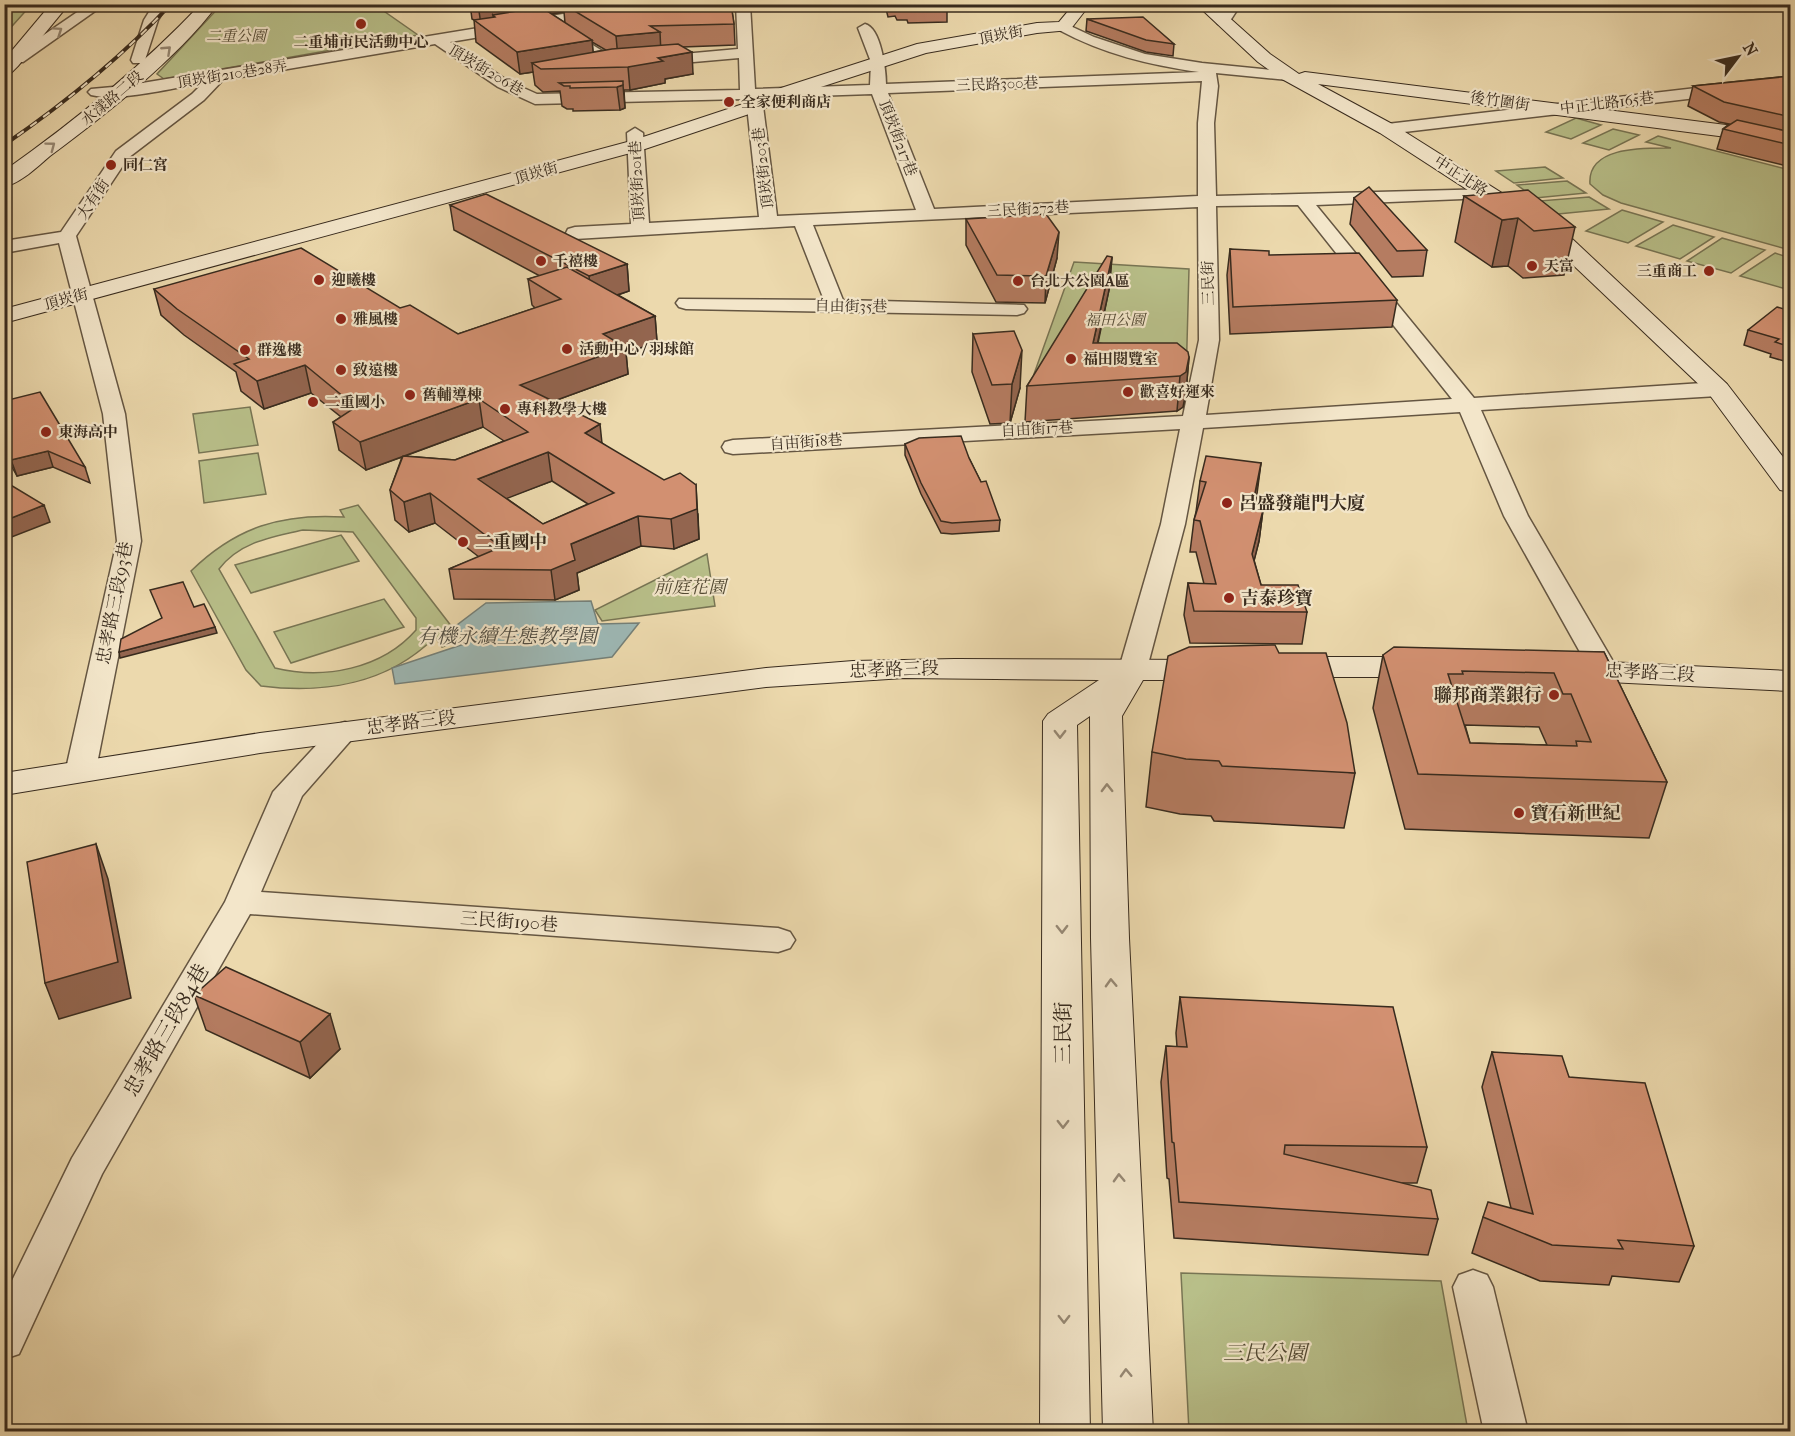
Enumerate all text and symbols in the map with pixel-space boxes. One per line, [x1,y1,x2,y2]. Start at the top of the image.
marker: 二重埔市民活動中心 [354,17,368,31]
street label: 頂崁街 [977,22,1025,48]
park label: 二重公園 [206,27,268,45]
north arrow [1708,27,1768,87]
one-way arrow [52,28,63,39]
place label: 二重埔市民活動中心 [293,33,429,51]
text: N [1739,39,1762,60]
street label: 頂崁街206巷 [445,41,527,99]
one-way arrow [159,47,170,58]
street label: 頂崁街210巷28弄 [176,56,288,92]
street label: 水漾路二段 [77,67,147,129]
street label: 三民路300巷 [955,74,1039,94]
street label: 後竹圍街 [1469,88,1531,114]
street label: 中正北路165巷 [1559,88,1655,118]
place label: 全家便利商店 [741,93,831,111]
marker: 全家便利商店 [722,95,736,109]
street label: 頂崁街217巷 [875,97,921,179]
street label: 頂崁街203巷 [749,126,777,210]
street label: 頂崁街201巷 [626,140,648,222]
one-way arrow [45,143,56,154]
street label: 中正北路 [1431,152,1491,200]
place label: 同仁宮 [123,156,168,174]
marker: 同仁宮 [104,158,118,172]
street label: 頂崁街 [512,158,560,188]
street label: 大有街 [73,175,113,223]
street label: 三民街272巷 [986,198,1070,220]
place label: 千禧樓 [553,252,598,270]
marker: 千禧樓 [534,254,548,268]
place label: 天富 [1544,257,1574,275]
marker: 天富 [1525,259,1539,273]
street label: 三民街 [1199,260,1217,306]
place label: 三重商工 [1637,262,1697,280]
marker: 三重商工 [1702,264,1716,278]
place label: 迎曦樓 [331,271,376,289]
place label: 台北大公園A區 [1030,272,1130,290]
marker: 迎曦樓 [312,273,326,287]
marker: 台北大公園A區 [1011,274,1025,288]
street label: 頂崁街 [42,284,90,314]
street label: 自由街35巷 [815,296,887,316]
place label: 雅風樓 [353,310,398,328]
park label: 福田公園 [1085,311,1147,329]
marker: 雅風樓 [334,312,348,326]
place label: 活動中心 / 羽球館 [579,340,694,358]
place label: 群逸樓 [257,341,302,359]
marker: 活動中心 / 羽球館 [560,342,574,356]
marker: 群逸樓 [238,343,252,357]
place label: 福田閱覽室 [1083,350,1158,368]
marker: 福田閱覽室 [1064,352,1078,366]
place label: 致遠樓 [353,361,398,379]
marker: 致遠樓 [334,363,348,377]
place label: 歡喜好運來 [1140,383,1215,401]
marker: 歡喜好運來 [1121,385,1135,399]
place label: 舊輔導棟 [422,386,482,404]
marker: 舊輔導棟 [403,388,417,402]
place label: 二重國小 [325,393,385,411]
marker: 二重國小 [306,395,320,409]
place label: 專科教學大樓 [517,400,607,418]
marker: 專科教學大樓 [498,402,512,416]
street label: 自由街17巷 [1000,418,1074,440]
place label: 東海高中 [58,423,118,441]
marker: 東海高中 [39,425,53,439]
street label: 自由街18巷 [769,430,843,454]
place label: 呂盛發龍門大廈 [1239,493,1365,514]
marker: 呂盛發龍門大廈 [1220,496,1234,510]
place label: 二重國中 [475,532,547,553]
marker: 二重國中 [456,535,470,549]
street label: 忠孝路三段93巷 [93,540,137,666]
park label: 前庭花園 [654,577,729,598]
place label: 吉泰珍寶 [1241,588,1313,609]
marker: 吉泰珍寶 [1222,591,1236,605]
water label: 有機永續生態教學園 [417,625,600,648]
street label: 忠孝路三段 [849,658,939,682]
street label: 忠孝路三段 [1605,660,1695,686]
place label: 聯邦商業銀行 [1434,685,1542,706]
marker: 聯邦商業銀行 [1547,688,1561,702]
street label: 忠孝路三段 [365,707,457,739]
one-way arrow [1054,730,1066,739]
one-way arrow [1101,784,1113,793]
place label: 寶石新世紀 [1531,803,1621,824]
marker: 寶石新世紀 [1512,806,1526,820]
street label: 三民街190巷 [459,908,559,936]
one-way arrow [1056,925,1068,934]
street label: 忠孝路三段84巷 [118,960,214,1100]
one-way arrow [1105,979,1118,988]
street label: 三民街 [1051,1002,1075,1065]
one-way arrow [1057,1120,1069,1129]
one-way arrow [1113,1174,1126,1183]
one-way arrow [1058,1315,1071,1324]
park label: 三民公園 [1223,1341,1310,1365]
one-way arrow [1119,1369,1132,1378]

